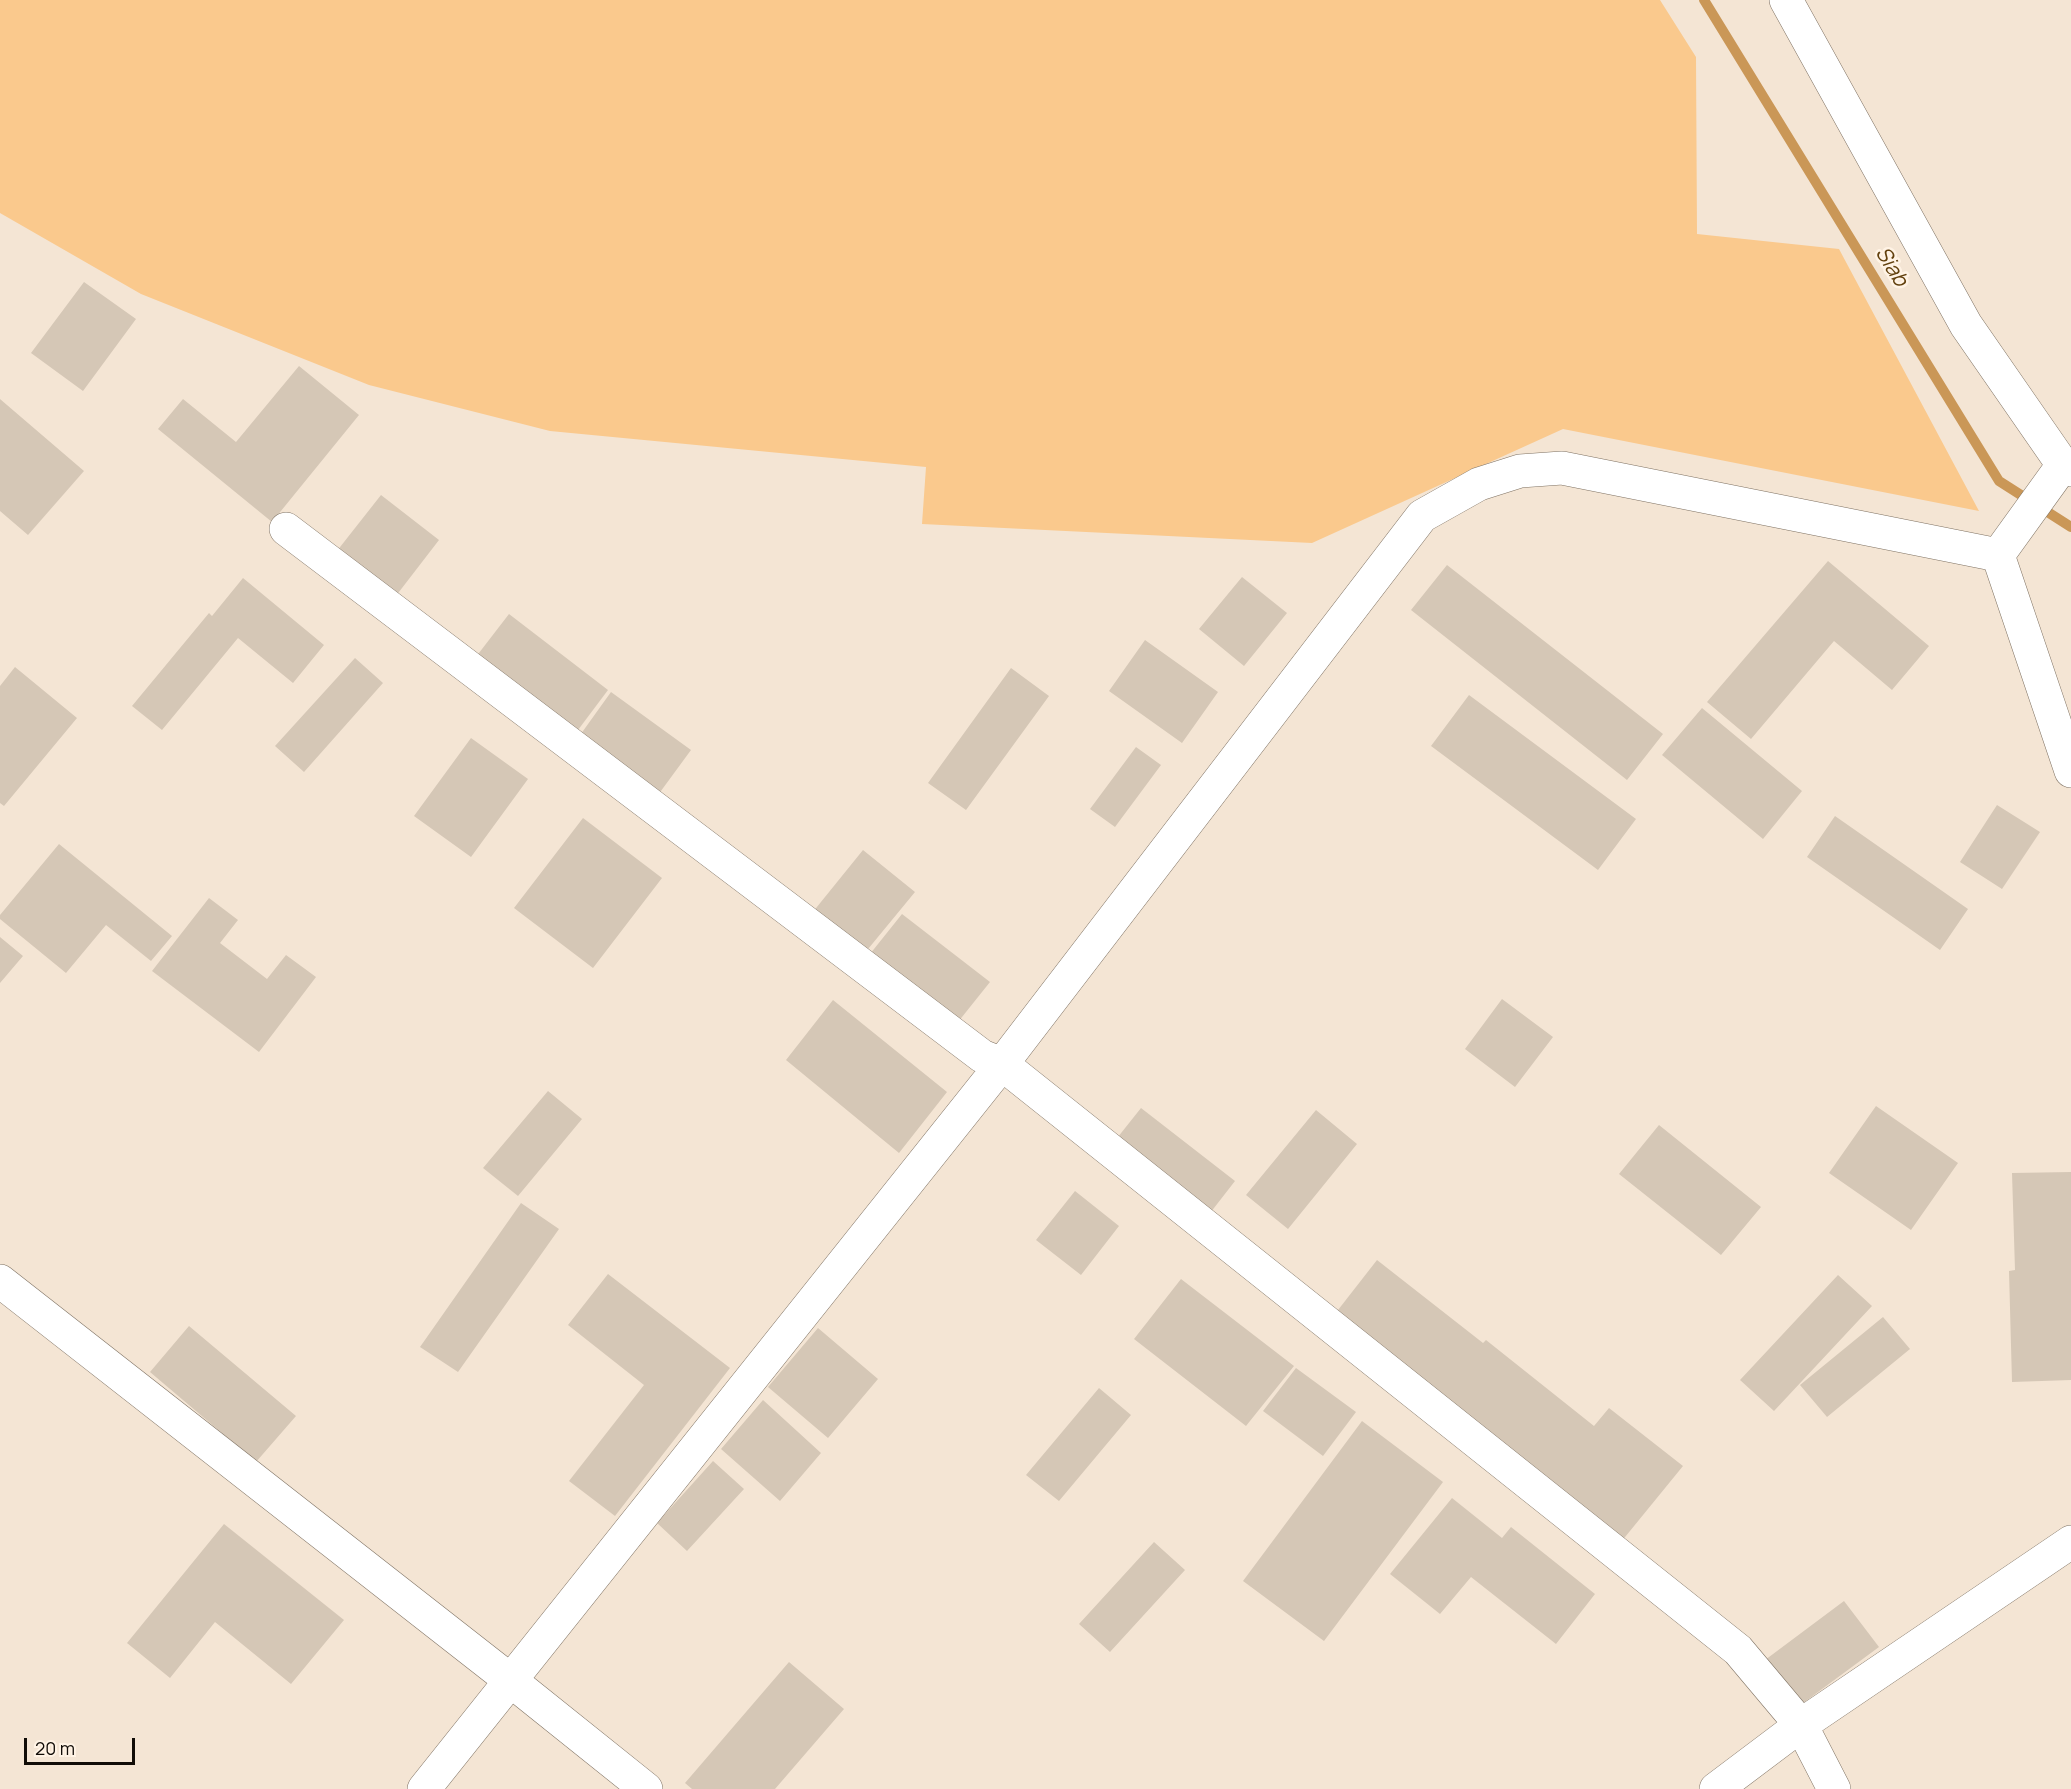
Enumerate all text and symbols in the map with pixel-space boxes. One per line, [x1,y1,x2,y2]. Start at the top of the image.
water label: Siab [1869,243,1913,291]
scale bar [27,1726,138,1764]
text: 20 m [35,1736,75,1760]

